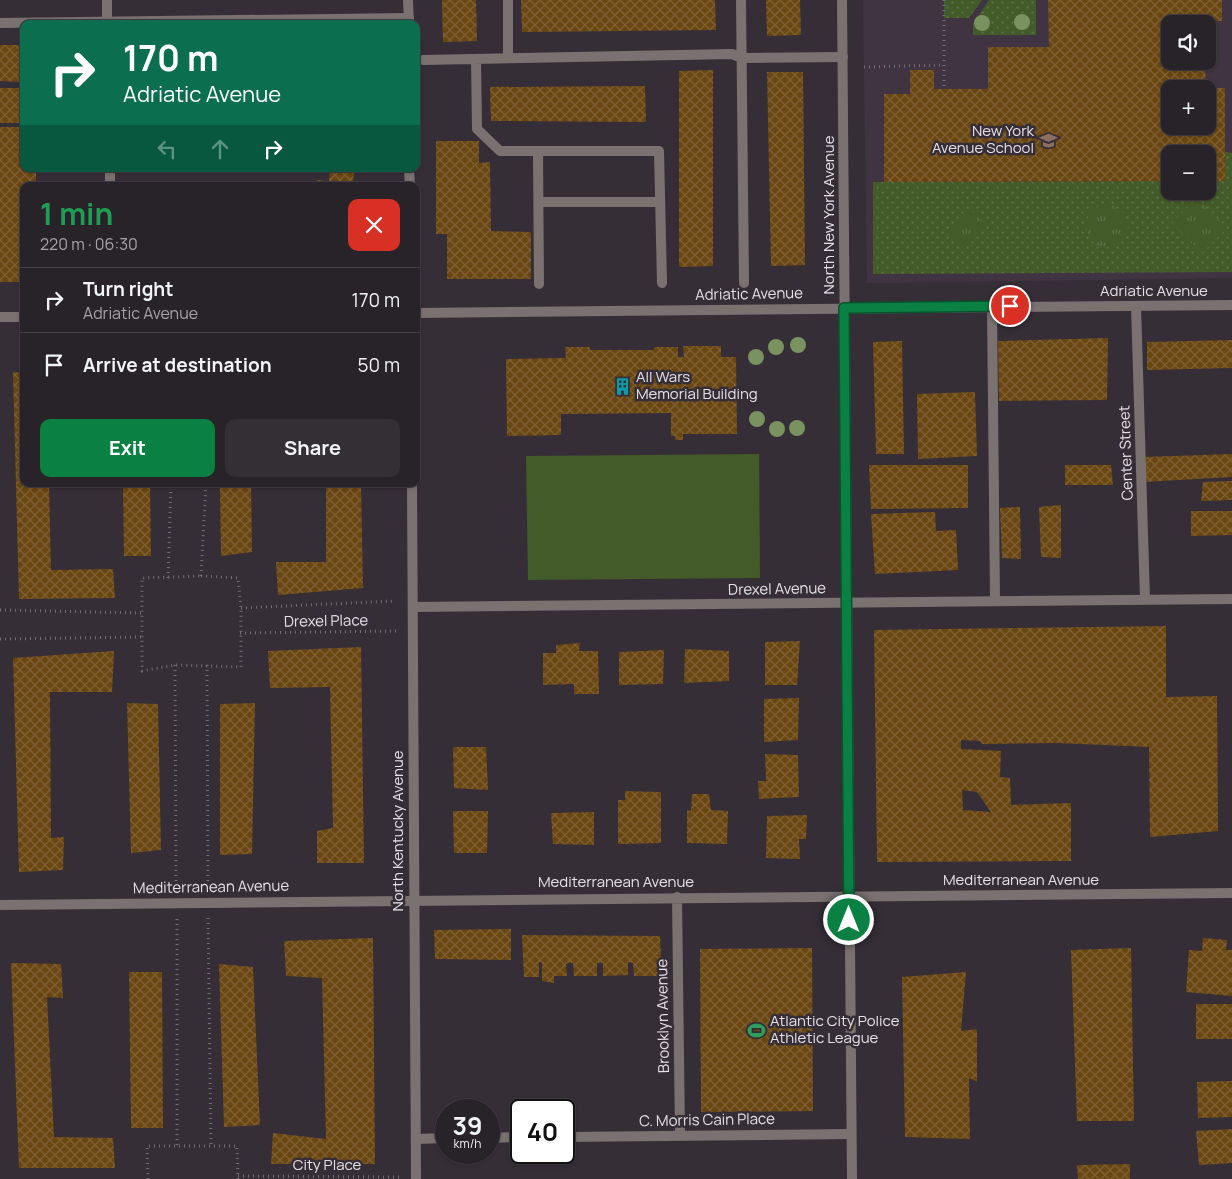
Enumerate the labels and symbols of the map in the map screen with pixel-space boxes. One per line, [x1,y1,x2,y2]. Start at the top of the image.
place label: New York Avenue School [932,120,1035,158]
school or university icon: New York Avenue School [1038,130,1058,150]
street label: North New York Avenue [818,135,839,294]
street label: Adriatic Avenue [1100,280,1208,301]
street label: Adriatic Avenue [695,282,803,305]
pin [989,285,1031,327]
place label: All Wars Memorial Building [636,366,758,404]
building icon: All Wars Memorial Building [612,376,632,396]
street label: Center Street [1113,405,1138,501]
street label: Drexel Avenue [728,577,826,600]
street label: Drexel Place [284,609,369,632]
street label: North Kentucky Avenue [387,750,408,912]
street label: Mediterranean Avenue [943,869,1099,890]
street label: Mediterranean Avenue [538,871,694,892]
street label: Mediterranean Avenue [133,875,289,898]
position arrow [822,893,874,945]
street label: Brooklyn Avenue [651,958,674,1073]
place label: Atlantic City Police Athletic League [770,1010,900,1048]
sports icon: Atlantic City Police Athletic League [746,1020,766,1040]
speed limit sign: 40 [510,1099,575,1164]
street label: C. Morris Cain Place [639,1108,775,1131]
street label: City Place [293,1154,362,1175]

